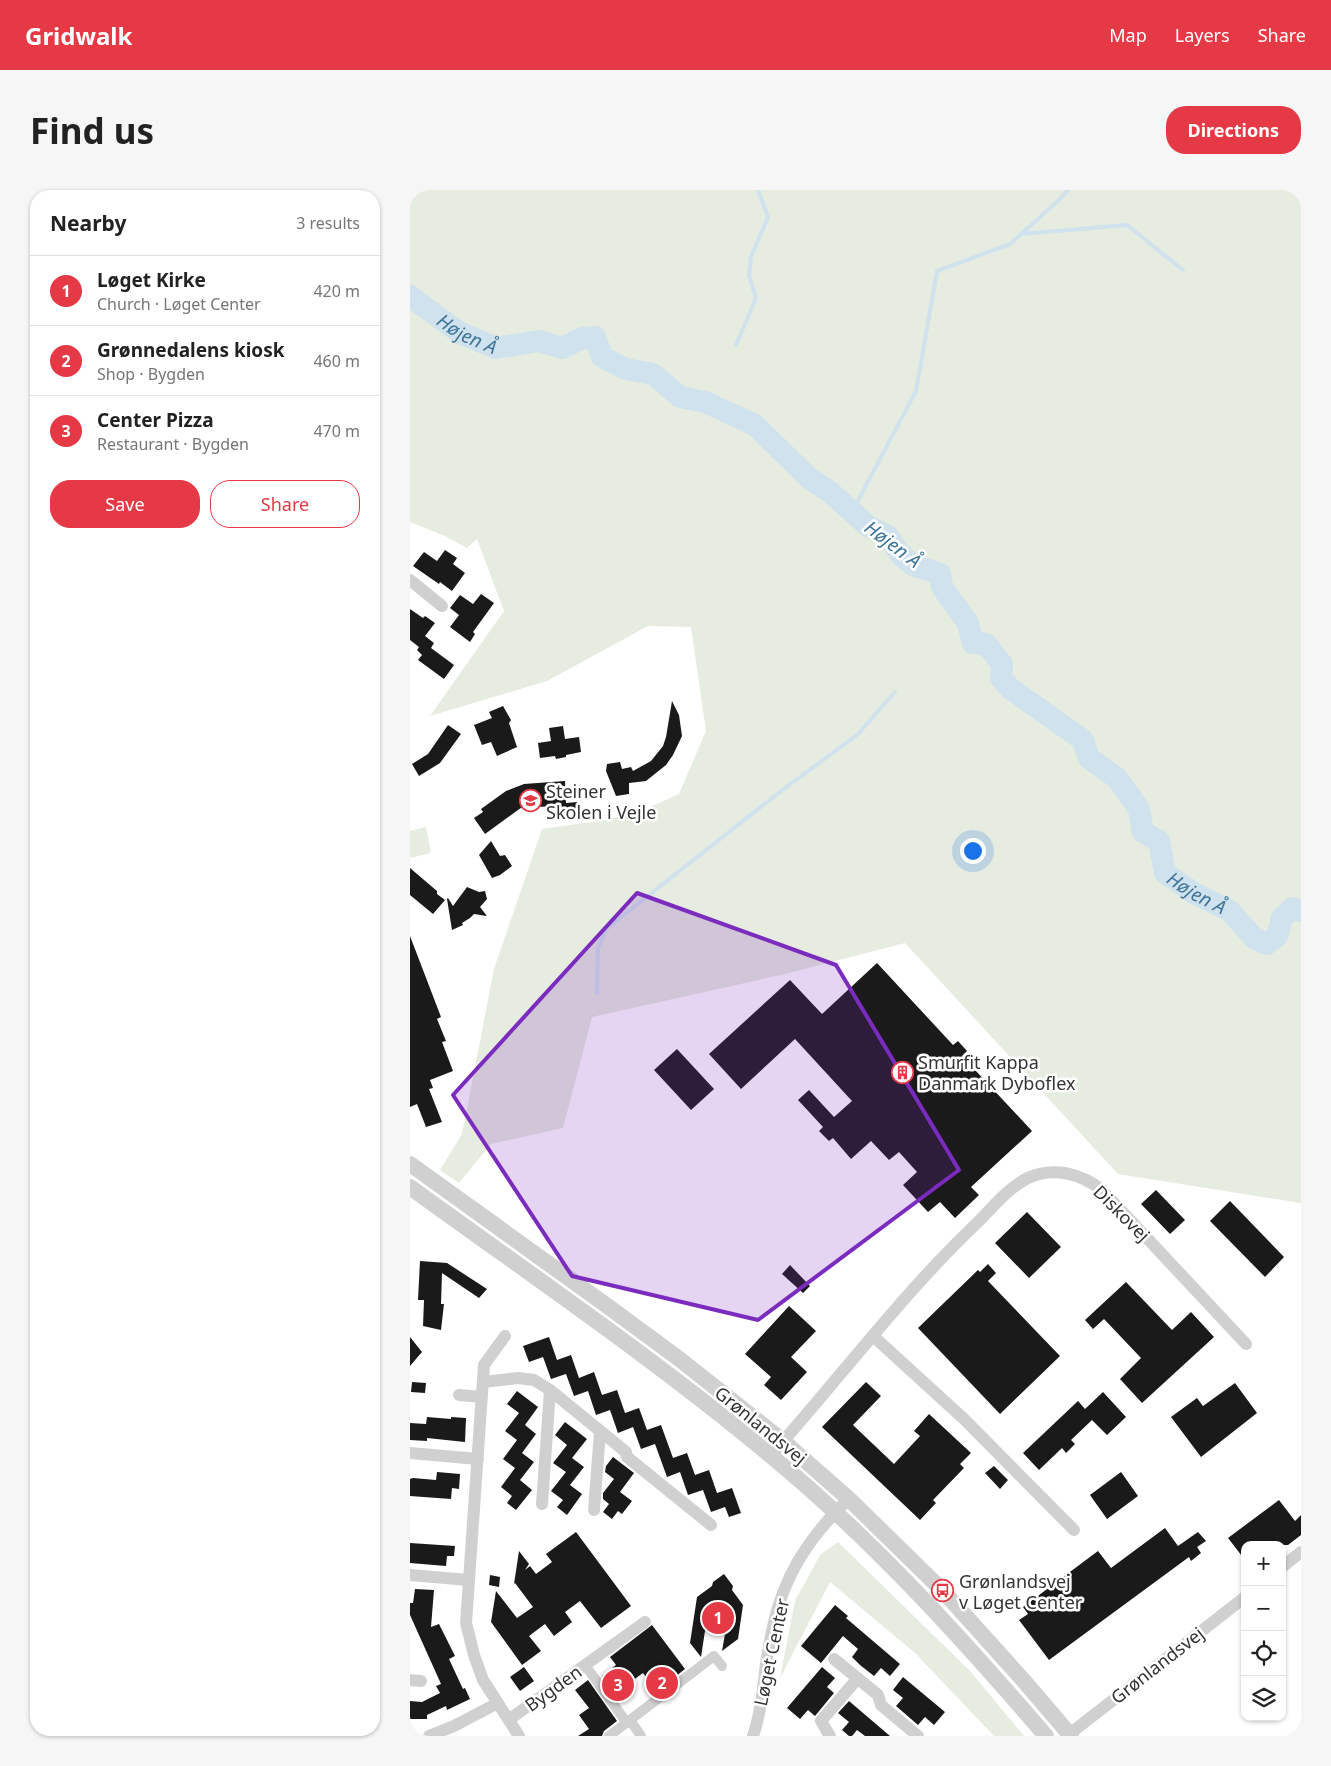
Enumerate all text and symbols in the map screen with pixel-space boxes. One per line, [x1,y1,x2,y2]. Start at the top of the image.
text: Gridwalk [25,19,132,52]
text: Map [1109,23,1147,47]
text: Layers [1175,23,1230,47]
text: Share [1258,23,1306,47]
button: Directions [1166,106,1301,154]
text: Find us [30,107,154,154]
text: Nearby [50,209,126,237]
text: 3 results [296,212,360,234]
text: Løget Kirke [97,267,206,293]
text: 1 [61,280,71,302]
text: 420 m [313,280,360,302]
text: Church · Løget Center [97,293,261,315]
water label: Højen Å [432,307,501,360]
text: Grønnedalens kiosk [97,337,285,363]
text: 2 [61,350,71,372]
text: 460 m [313,350,360,372]
text: Shop · Bygden [97,363,205,385]
text: Center Pizza [97,407,214,433]
text: 3 [61,420,71,442]
text: 470 m [313,420,360,442]
text: Restaurant · Bygden [97,433,249,455]
button: Save [50,480,200,528]
button: Share [210,480,360,528]
water label: Højen Å [859,514,927,574]
place label: Steiner Skolen i Vejle [546,779,656,824]
school or university icon: Steiner Skolen i Vejle [518,789,542,813]
your location [960,838,986,864]
water label: Højen Å [1162,865,1231,920]
place label: Smurfit Kappa Danmark Dyboflex [918,1050,1076,1095]
building icon: Smurfit Kappa Danmark Dyboflex [890,1060,914,1084]
street label: Diskovej [1089,1180,1155,1246]
street label: Grønlandsvej [710,1381,812,1469]
map controls [1241,1541,1286,1721]
button: + [1241,1541,1286,1586]
place label: Grønlandsvej v Løget Center [959,1569,1083,1614]
bus stop icon: Grønlandsvej v Løget Center [931,1579,955,1603]
button: − [1241,1586,1286,1631]
street label: Løget Center [748,1595,794,1708]
pin: 1 [702,1599,734,1637]
street label: Grønlandsvej [1106,1621,1208,1709]
button: locate [1241,1631,1286,1676]
street label: Bygden [520,1659,586,1717]
pin: 2 [646,1664,678,1702]
pin: 3 [602,1666,634,1704]
button: layers [1241,1676,1286,1721]

